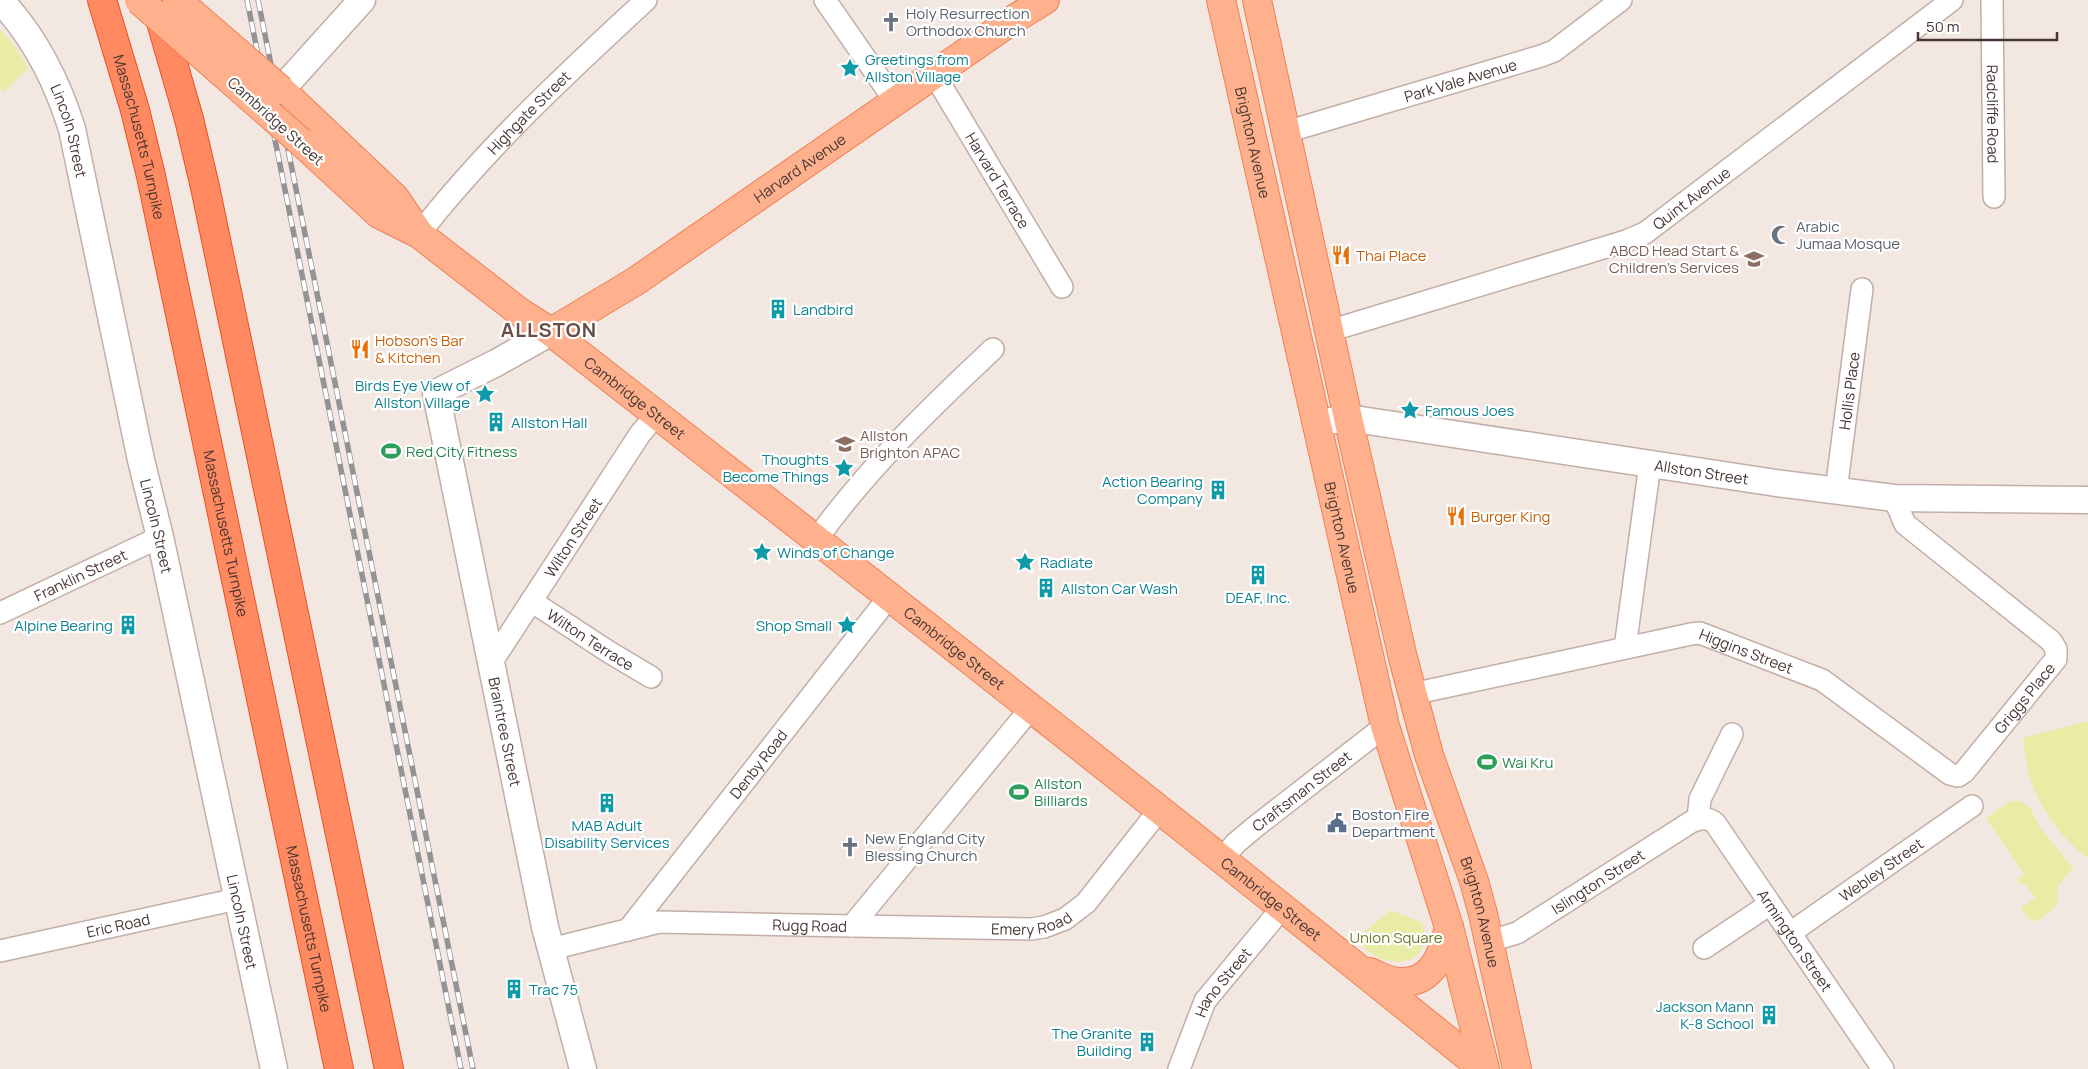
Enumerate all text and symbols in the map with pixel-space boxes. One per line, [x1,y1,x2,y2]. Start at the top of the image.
place label: Holy Resurrection Orthodox Church [906,3,1030,41]
scale bar [1918,10,2057,42]
church icon: Holy Resurrection Orthodox Church [880,11,902,33]
text: 50 m [1926,16,1960,37]
place label: Greetings from Allston Village [865,49,969,87]
street label: Massachusetts Turnpike [108,52,170,222]
street label: Park Vale Avenue [1402,53,1519,107]
place icon: Greetings from Allston Village [839,57,861,79]
street label: Radcliffe Road [1982,64,2004,164]
street label: Highgate Street [482,66,575,159]
street label: Cambridge Street [223,72,329,170]
street label: Lincoln Street [46,81,92,179]
street label: Brighton Avenue [1230,85,1276,200]
street label: Harvard Avenue [749,128,850,207]
street label: Harvard Terrace [961,128,1035,233]
street label: Quint Avenue [1648,161,1735,234]
place label: Arabic Jumaa Mosque [1796,216,1900,254]
mosque icon: Arabic Jumaa Mosque [1770,224,1792,246]
place label: ABCD Head Start & Children's Services [1609,240,1739,278]
restaurant icon: Thai Place [1330,244,1352,266]
place label: Thai Place [1356,245,1427,266]
school or university icon: ABCD Head Start & Children's Services [1743,248,1765,270]
building icon: Landbird [767,298,789,320]
place label: Landbird [793,299,853,320]
district label: ALLSTON [501,316,597,343]
place label: Hobson's Bar & Kitchen [375,330,465,368]
restaurant icon: Hobson's Bar & Kitchen [349,338,371,360]
street label: Hollis Place [1833,350,1864,431]
street label: Cambridge Street [580,351,690,444]
place label: Birds Eye View of Allston Village [355,375,471,413]
place icon: Birds Eye View of Allston Village [474,383,496,405]
place icon: Famous Joes [1399,399,1421,421]
place label: Famous Joes [1425,400,1515,421]
building icon: Allston Hall [485,411,507,433]
place label: Allston Hall [511,412,587,433]
place label: Allston Brighton APAC [860,425,960,463]
school or university icon: Allston Brighton APAC [834,433,856,455]
sports icon: Red City Fitness [380,440,402,462]
place label: Red City Fitness [406,441,518,462]
street label: Massachusetts Turnpike [198,448,254,619]
place label: Thoughts Become Things [723,449,829,487]
street label: Allston Street [1653,454,1750,489]
place icon: Thoughts Become Things [833,457,855,479]
place label: Action Bearing Company [1102,471,1203,509]
street label: Lincoln Street [135,476,178,575]
building icon: Action Bearing Company [1207,479,1229,501]
street label: Brighton Avenue [1320,480,1365,596]
street label: Wilton Street [539,493,607,581]
restaurant icon: Burger King [1445,505,1467,527]
place label: Burger King [1471,506,1550,527]
place icon: Winds of Change [751,541,773,563]
place label: Winds of Change [777,542,895,563]
street label: Franklin Street [31,544,130,606]
place icon: Radiate [1014,551,1036,573]
place label: Radiate [1040,552,1093,573]
building icon: DEAF, Inc. [1247,564,1269,586]
building icon: Allston Car Wash [1035,577,1057,599]
place label: Allston Car Wash [1061,578,1178,599]
place label: DEAF, Inc. [1225,587,1291,608]
street label: Cambridge Street [900,602,1010,694]
street label: Wilton Terrace [543,604,638,675]
building icon: Alpine Bearing [117,614,139,636]
place icon: Shop Small [836,614,858,636]
place label: Alpine Bearing [14,615,113,636]
place label: Shop Small [756,615,832,636]
street label: Higgins Street [1696,623,1796,678]
street label: Griggs Place [1989,658,2060,738]
street label: Braintree Street [484,675,527,788]
street label: Denby Road [724,725,792,803]
street label: Craftsman Street [1247,746,1356,836]
sports icon: Wai Kru [1476,751,1498,773]
place label: Wai Kru [1502,752,1553,773]
place label: Allston Billiards [1034,773,1088,811]
sports icon: Allston Billiards [1008,781,1030,803]
building icon: MAB Adult Disability Services [596,792,618,814]
place label: Boston Fire Department [1352,804,1435,842]
public building icon: Boston Fire Department [1326,812,1348,834]
place label: MAB Adult Disability Services [544,815,670,853]
place label: New England City Blessing Church [865,828,985,866]
street label: Webley Street [1835,833,1927,906]
church icon: New England City Blessing Church [839,836,861,858]
street label: Massachusetts Turnpike [282,843,337,1014]
street label: Islington Street [1547,844,1648,919]
street label: Cambridge Street [1217,852,1326,945]
street label: Brighton Avenue [1456,854,1505,970]
street label: Lincoln Street [222,872,263,971]
street label: Armington Street [1753,885,1838,996]
street label: Emery Road [991,907,1076,940]
street label: Eric Road [84,908,152,942]
street label: Rugg Road [772,914,847,936]
park label: Union Square [1349,927,1443,948]
street label: Hano Street [1189,943,1256,1020]
building icon: Trac 75 [503,978,525,1000]
place label: Trac 75 [529,979,578,1000]
place label: Jackson Mann K-8 School [1656,996,1754,1034]
building icon: Jackson Mann K-8 School [1758,1004,1780,1026]
place label: The Granite Building [1051,1023,1132,1061]
building icon: The Granite Building [1136,1031,1158,1053]

